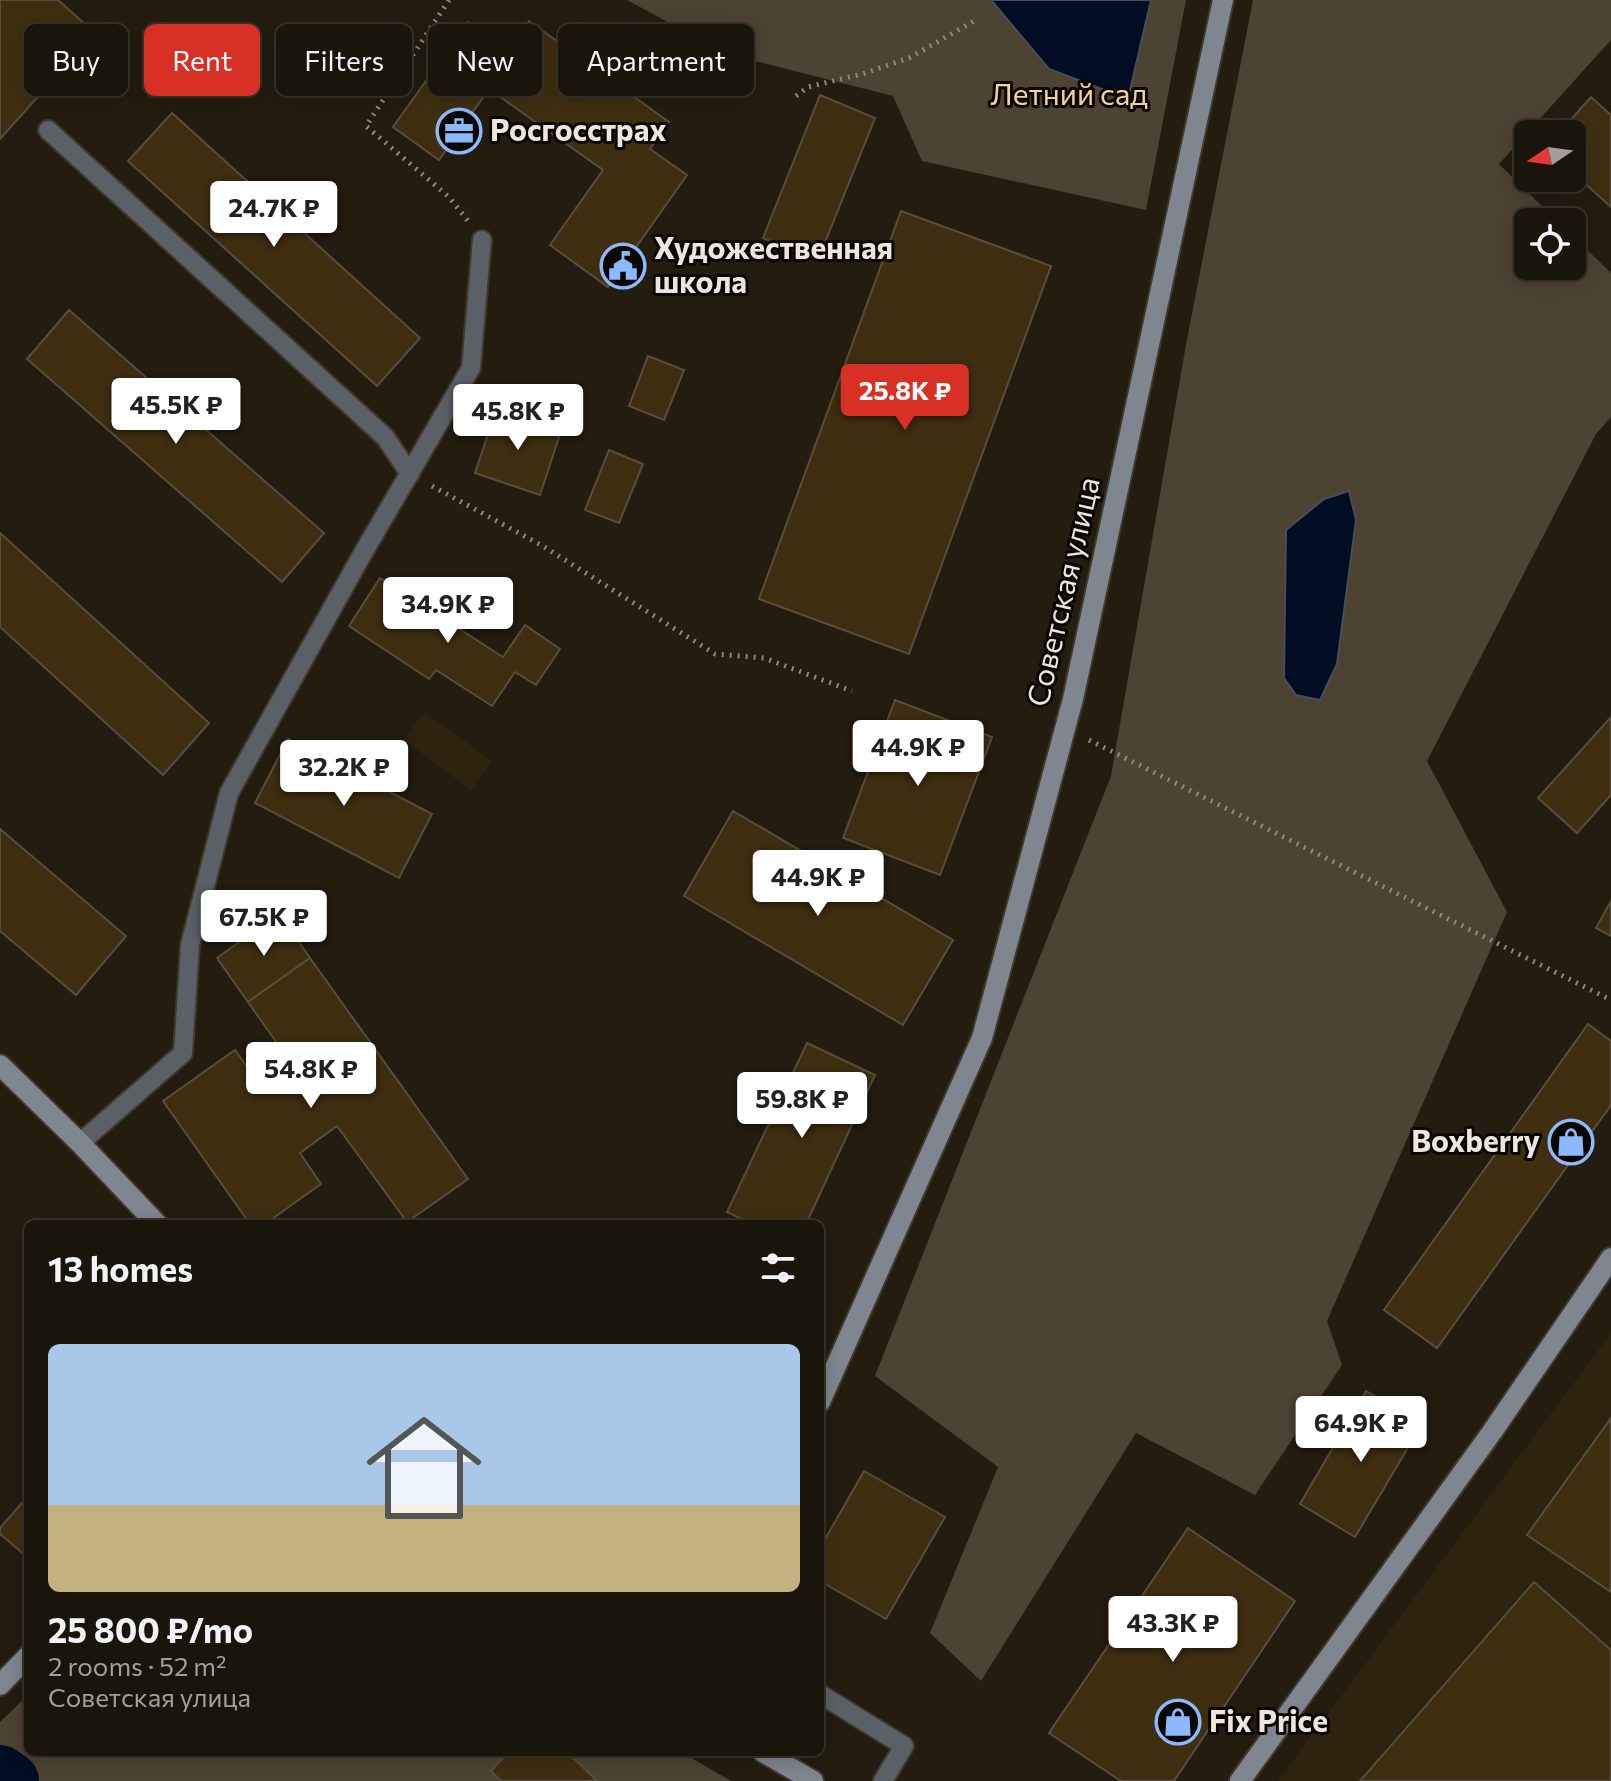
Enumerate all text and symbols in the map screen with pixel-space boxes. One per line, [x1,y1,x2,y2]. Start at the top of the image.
chip: Buy [24,24,128,96]
chip: Rent [144,24,260,96]
chip: Filters [276,24,412,96]
chip: New [428,24,542,96]
chip: Apartment [558,24,754,96]
park label: Летний сад [990,74,1148,111]
office icon: Росгосстрах [435,107,483,155]
place label: Росгосстрах [490,110,666,147]
north arrow [1514,120,1586,192]
map controls [1514,120,1586,280]
pin: 24.7K ₽ [200,181,348,249]
text: 24.7K ₽ [228,191,320,222]
button: locate [1514,208,1586,280]
place label: Художественная школа [654,228,893,299]
public building icon: Художественная школа [599,242,647,290]
pin: 25.8K ₽ [831,364,979,432]
text: 25.8K ₽ [859,374,951,405]
pin: 45.5K ₽ [102,378,250,446]
pin: 45.8K ₽ [444,384,592,452]
text: 45.5K ₽ [129,388,223,419]
text: 45.8K ₽ [471,394,565,425]
street label: Советская улица [1017,473,1106,710]
pin: 34.9K ₽ [374,577,522,645]
text: 34.9K ₽ [401,587,495,618]
pin: 44.9K ₽ [844,720,992,788]
text: 44.9K ₽ [871,730,965,761]
pin: 32.2K ₽ [270,740,418,808]
text: 32.2K ₽ [298,750,390,781]
pin: 44.9K ₽ [744,850,892,918]
text: 44.9K ₽ [771,860,865,891]
pin: 67.5K ₽ [190,890,338,958]
text: 67.5K ₽ [219,900,309,931]
pin: 54.8K ₽ [237,1042,385,1110]
text: 54.8K ₽ [264,1052,358,1083]
pin: 59.8K ₽ [728,1072,876,1140]
text: 59.8K ₽ [755,1082,849,1113]
shop icon: Boxberry [1547,1118,1595,1166]
place label: Boxberry [1411,1121,1541,1158]
icon: filters [756,1246,800,1290]
text: 13 homes [48,1247,193,1289]
icon: home [352,1396,496,1540]
pin: 64.9K ₽ [1287,1396,1435,1464]
text: 64.9K ₽ [1314,1406,1408,1437]
pin: 43.3K ₽ [1099,1596,1247,1664]
text: 43.3K ₽ [1126,1606,1220,1637]
text: 25 800 ₽/mo [48,1608,253,1650]
text: 2 rooms · 52 m² [48,1650,226,1681]
text: Советская улица [48,1681,251,1712]
shop icon: Fix Price [1154,1698,1202,1746]
place label: Fix Price [1209,1701,1328,1738]

